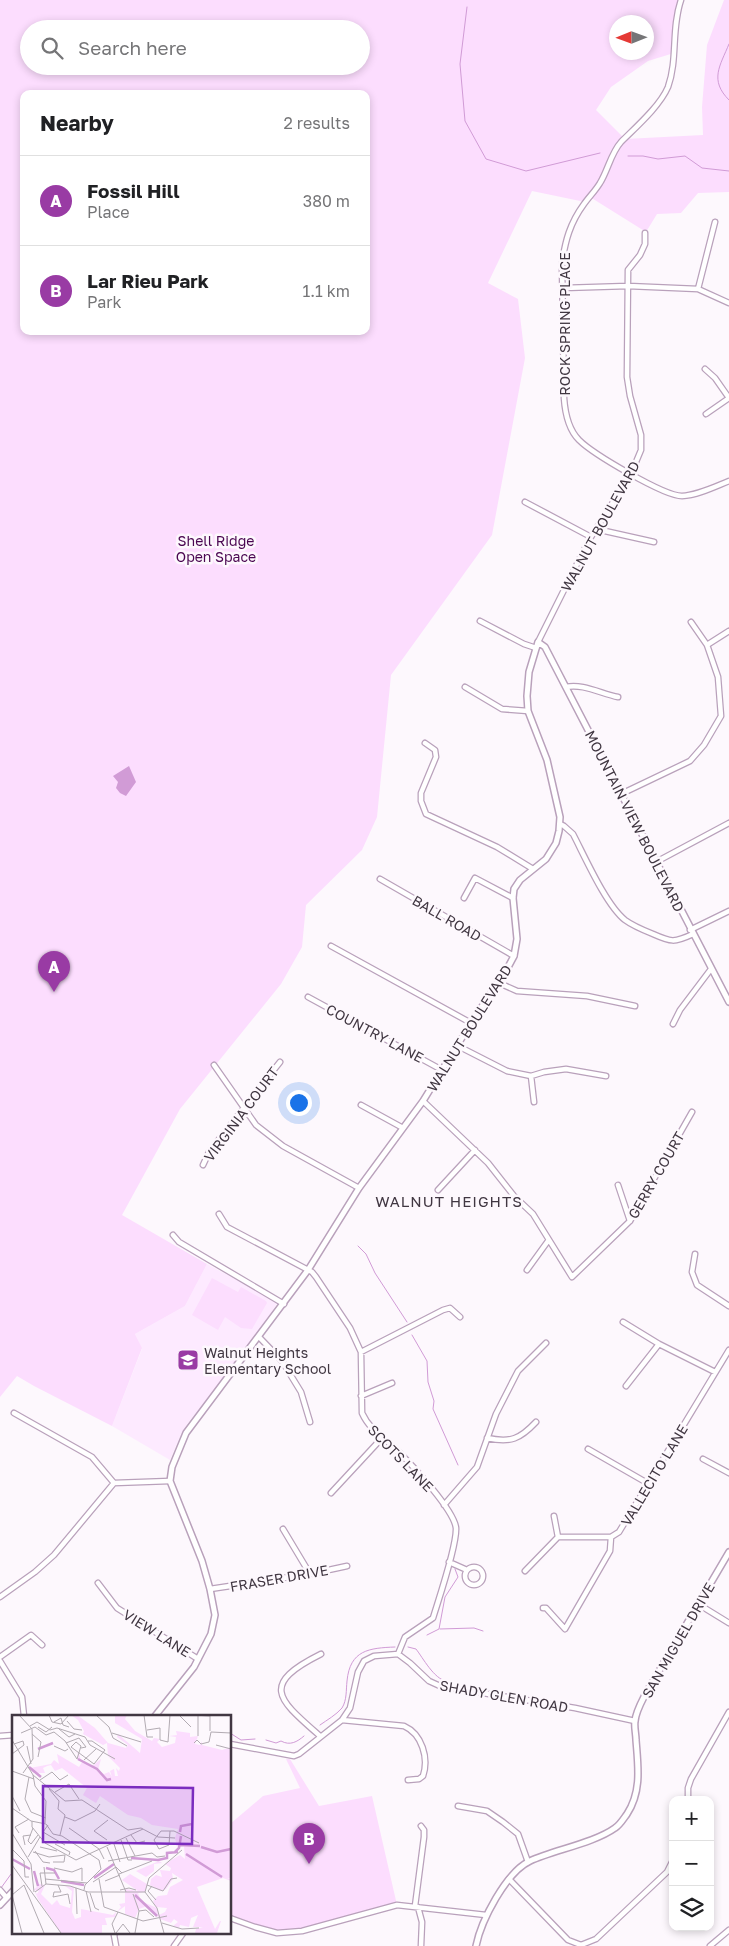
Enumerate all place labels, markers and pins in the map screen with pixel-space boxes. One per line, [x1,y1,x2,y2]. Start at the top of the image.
pin: A [38,951,70,992]
place label: Walnut Heights Elementary School [204,1344,331,1377]
school or university icon: Walnut Heights Elementary School [176,1348,200,1372]
pin: B [293,1823,325,1864]

